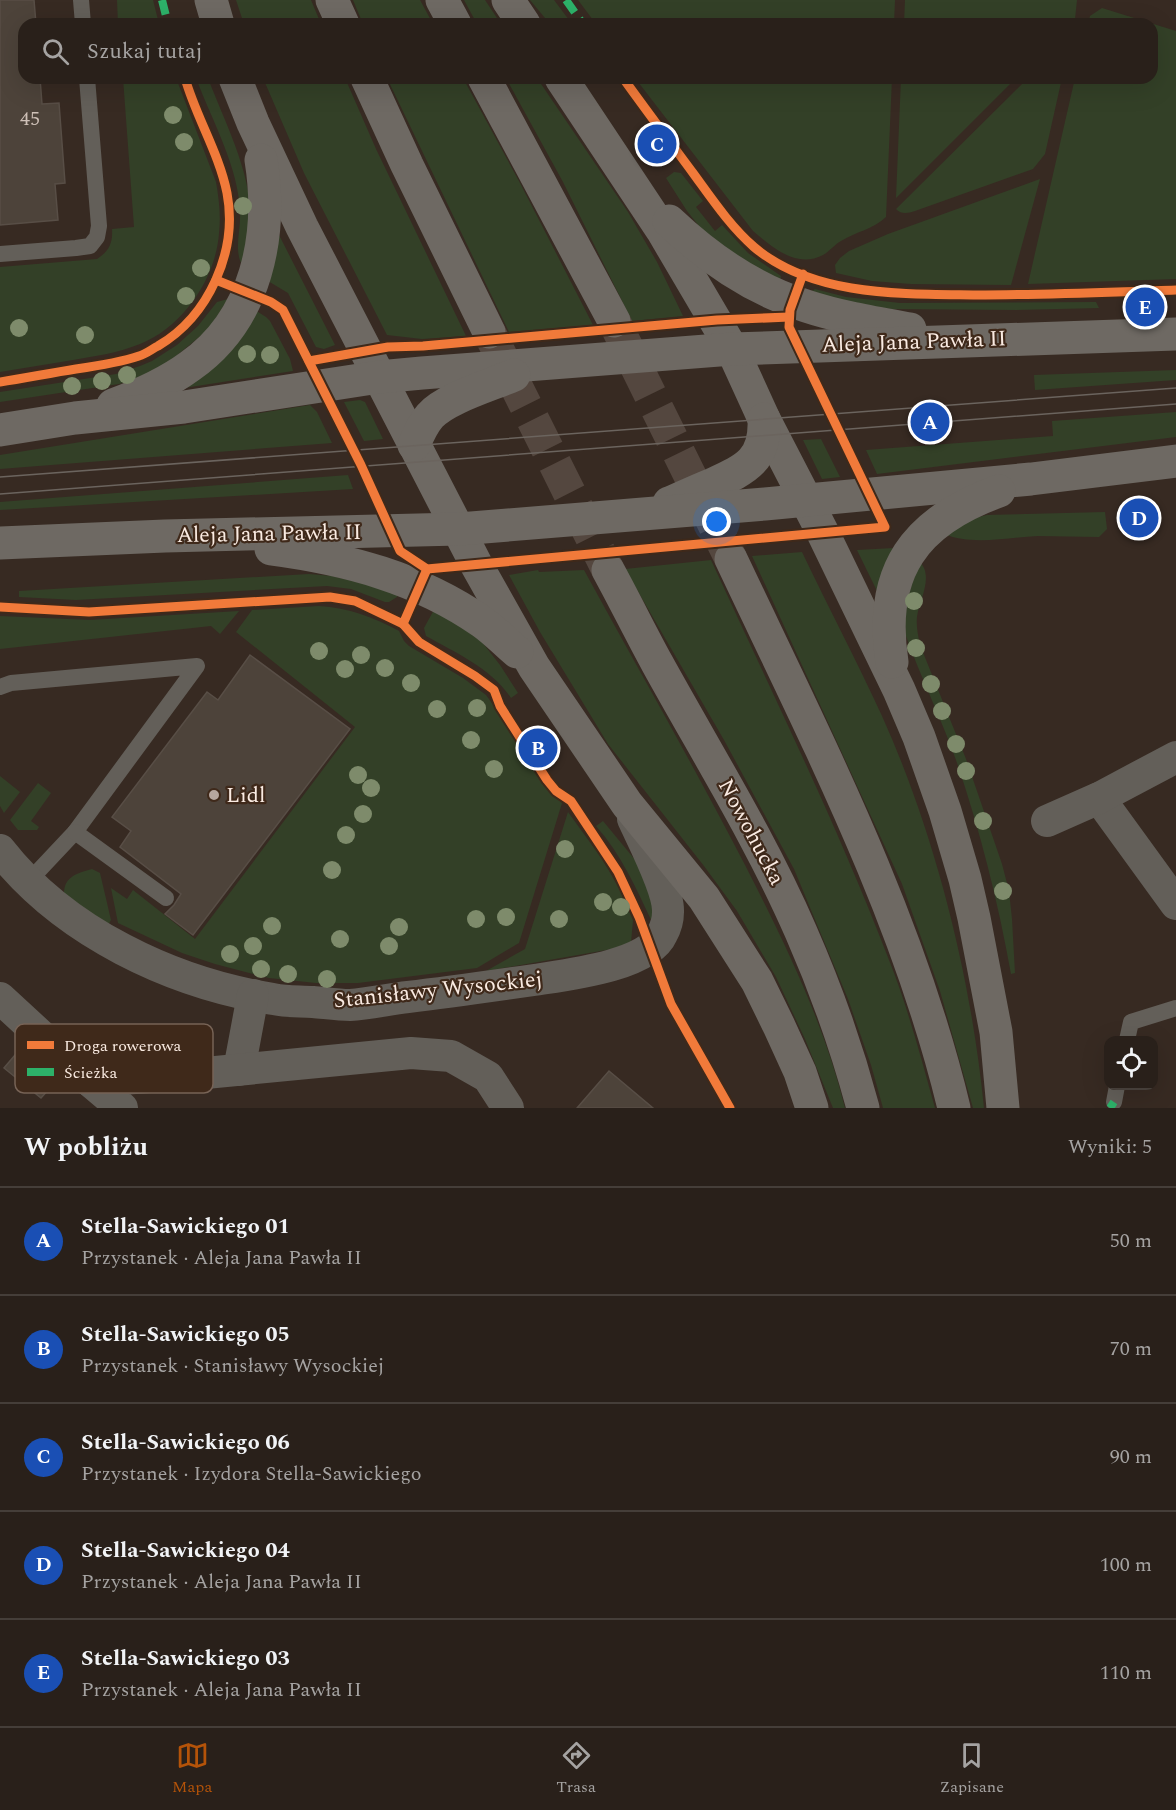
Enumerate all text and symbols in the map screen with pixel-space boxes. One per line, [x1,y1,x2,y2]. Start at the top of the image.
search box [18,18,1158,84]
icon: search [39,35,72,68]
text: Szukaj tutaj [87,35,203,68]
house number: 45 [20,104,40,134]
pin: C [638,122,676,166]
pin: E [1126,284,1164,330]
street label: Aleja Jana Pawła II [821,322,1007,362]
pin: A [910,400,950,444]
pin: D [1120,496,1158,540]
your location [702,507,731,536]
street label: Aleja Jana Pawła II [176,516,362,552]
pin: B [518,726,558,771]
street label: Nowohucka [709,773,793,891]
place label: Lidl [226,779,266,812]
marker: Lidl [207,788,221,802]
street label: Stanisławy Wysockiej [332,963,544,1017]
legend [15,1024,213,1093]
text: Droga rowerowa [64,1034,182,1058]
map controls [1104,1036,1158,1090]
button: locate [1104,1036,1158,1090]
text: Ścieżka [64,1061,117,1085]
text: W pobliżu [24,1127,148,1167]
text: Wyniki: 5 [1068,1132,1152,1162]
text: Stella-Sawickiego 01 [81,1210,290,1243]
text: A [36,1226,51,1256]
text: 50 m [1110,1226,1152,1256]
text: Przystanek · Aleja Jana Pawła II [81,1243,362,1273]
text: Stella-Sawickiego 05 [81,1318,290,1351]
text: B [36,1334,51,1364]
text: 70 m [1110,1334,1152,1364]
text: Przystanek · Stanisławy Wysockiej [81,1351,384,1381]
text: Stella-Sawickiego 06 [81,1426,290,1459]
text: C [36,1442,51,1472]
text: 90 m [1110,1442,1152,1472]
text: Przystanek · Izydora Stella-Sawickiego [81,1459,422,1489]
text: Stella-Sawickiego 04 [81,1534,290,1567]
text: D [35,1550,52,1580]
text: 100 m [1100,1550,1152,1580]
text: Przystanek · Aleja Jana Pawła II [81,1567,362,1597]
text: Stella-Sawickiego 03 [81,1642,290,1675]
text: E [37,1658,50,1688]
text: 110 m [1100,1658,1152,1688]
text: Przystanek · Aleja Jana Pawła II [81,1675,362,1705]
tab: Mapa [172,1739,212,1799]
tab: Trasa [556,1739,596,1799]
tab: Zapisane [940,1739,1004,1799]

